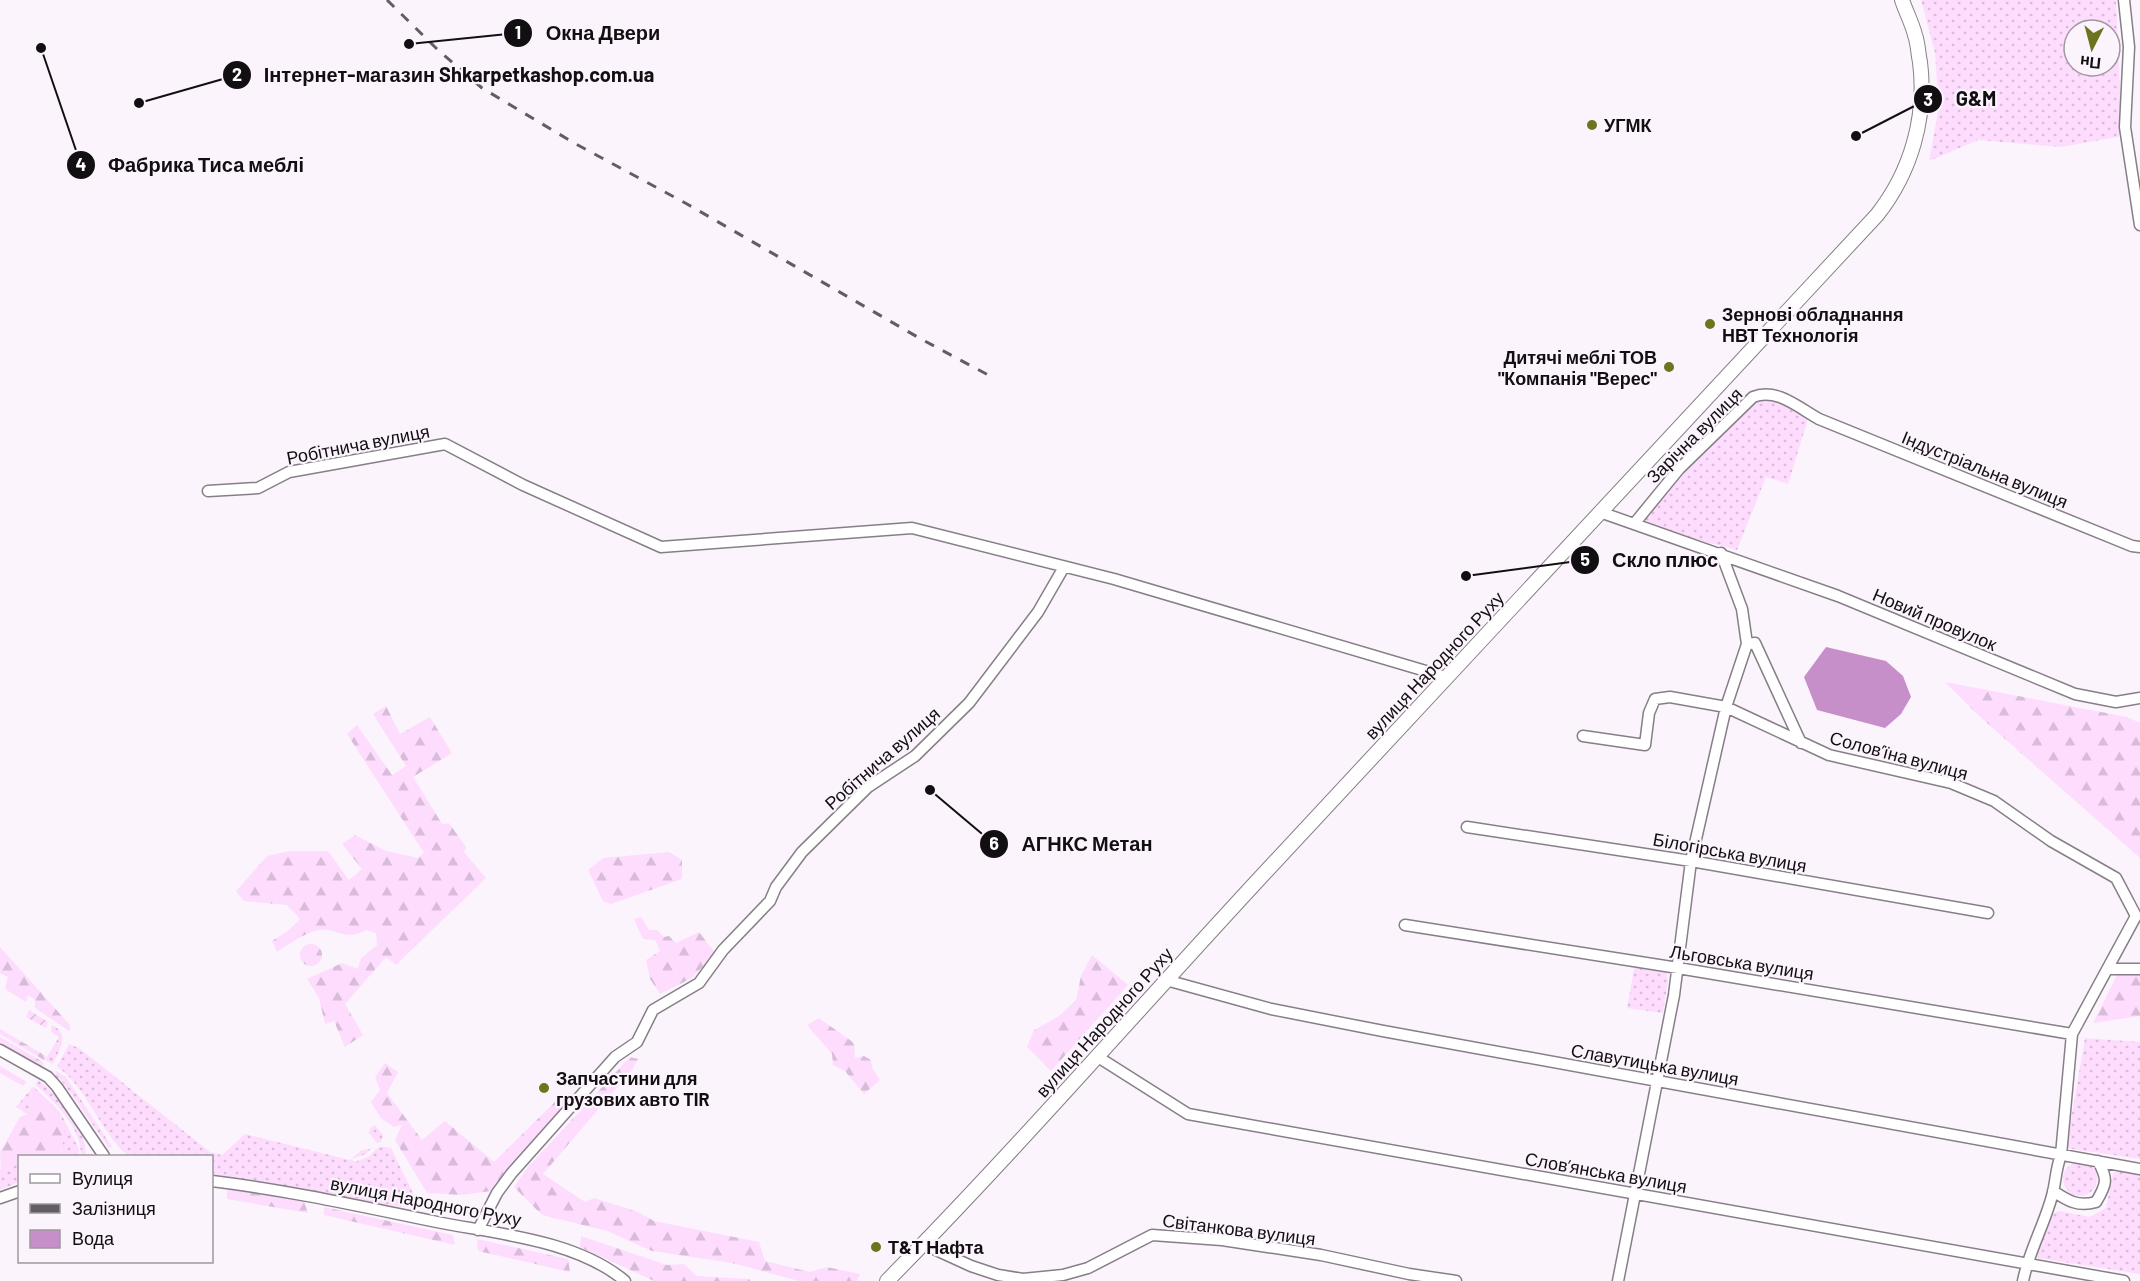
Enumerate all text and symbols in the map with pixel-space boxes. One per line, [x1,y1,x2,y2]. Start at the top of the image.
callout: Окна Двери [503,14,672,52]
north arrow [2062,18,2122,78]
text: Окна Двери [546,20,660,44]
text: 1 [515,21,521,43]
text: Пн [2079,53,2102,74]
callout: Інтернет-магазин Shkarpetkashop.com.ua [222,56,666,94]
text: Інтернет-магазин Shkarpetkashop.com.ua [264,62,654,86]
text: 2 [232,63,242,85]
callout: G&M [1913,80,2008,118]
text: G&M [1956,86,1996,110]
text: 3 [1923,88,1933,110]
place label: УГМК [1604,114,1652,136]
marker: УГМК [1585,118,1599,132]
callout: Фабрика Тиса меблі [66,146,316,184]
text: Фабрика Тиса меблі [108,152,304,176]
text: 4 [76,153,87,175]
place label: Зернові обладнання НВТ Технологія [1722,303,1903,346]
marker: Зернові обладнання НВТ Технологія [1703,317,1717,331]
place label: Дитячі меблі ТОВ "Компанія "Верес" [1498,346,1658,389]
marker: Дитячі меблі ТОВ "Компанія "Верес" [1662,360,1676,374]
street label: Зарічна вулиця [1642,383,1746,487]
street label: Робітнича вулиця [285,419,431,469]
street label: Індустріальна вулиця [1899,426,2071,512]
callout: Скло плюс [1570,541,1730,579]
text: Скло плюс [1612,547,1718,571]
text: 5 [1580,548,1590,570]
street label: Новий провулок [1870,583,2000,655]
street label: вулиця Народного Руху [1360,587,1508,743]
street label: Робітнича вулиця [820,702,944,814]
street label: Соловʼїна вулиця [1827,726,1971,784]
callout: АГНКС Метан [979,825,1164,863]
street label: Білогірська вулиця [1651,828,1809,876]
text: АГНКС Метан [1021,831,1153,855]
text: 6 [989,832,999,854]
street label: Льговська вулиця [1668,940,1816,984]
street label: вулиця Народного Руху [1031,943,1177,1101]
street label: Славутицька вулиця [1569,1038,1741,1090]
place label: Запчастини для грузових авто TIR [556,1067,710,1110]
marker: Запчастини для грузових авто TIR [537,1081,551,1095]
street label: Словʼянська вулиця [1523,1147,1689,1197]
legend [18,1155,213,1263]
text: Вулиця [72,1167,133,1189]
street label: вулиця Народного Руху [329,1172,523,1230]
text: Залізниця [72,1197,156,1219]
street label: Світанкова вулиця [1161,1209,1317,1249]
text: Вода [72,1227,115,1249]
place label: Т&Т Нафта [888,1236,985,1258]
marker: Т&Т Нафта [869,1240,883,1254]

